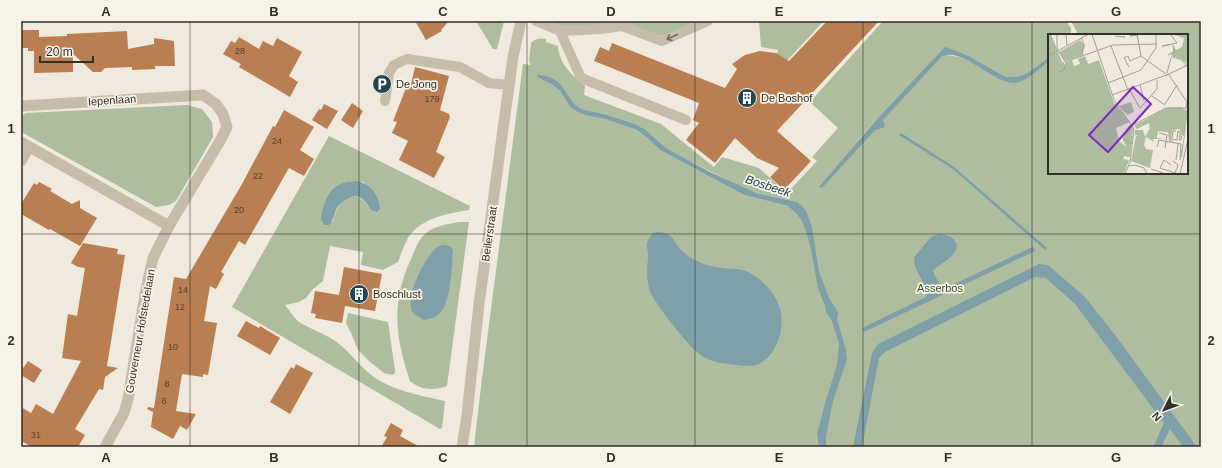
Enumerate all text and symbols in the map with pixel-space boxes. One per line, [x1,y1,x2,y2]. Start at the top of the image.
text: A [101,4,111,19]
text: B [269,4,279,19]
text: C [438,4,448,19]
text: D [606,4,616,19]
text: E [775,4,784,19]
text: F [944,4,952,19]
text: G [1111,4,1121,19]
one-way arrow [666,34,678,41]
inset map [1048,34,1188,174]
scale bar [40,38,93,64]
text: 20 m [46,45,73,59]
house number: 28 [235,46,245,56]
parking icon: De Jong [371,73,393,95]
place label: De Jong [396,78,437,90]
building icon: De Boshof [736,87,758,109]
street label: Iepenlaan [87,92,137,108]
place label: De Boshof [761,92,813,104]
house number: 179 [424,94,440,104]
text: 1 [7,121,15,136]
text: 1 [1207,121,1215,136]
house number: 24 [272,136,282,146]
house number: 22 [253,171,263,181]
water label: Bosbeek [744,172,793,200]
house number: 20 [234,205,244,215]
street label: Beilerstraat [479,206,499,262]
street label: Gouverneur Hofstedelaan [123,268,157,394]
park label: Asserbos [917,282,963,294]
building icon: Boschlust [348,283,370,305]
house number: 14 [178,285,188,295]
place label: Boschlust [373,288,421,300]
house number: 12 [175,302,185,312]
text: 2 [7,333,15,348]
text: 2 [1207,333,1215,348]
house number: 10 [168,342,178,352]
house number: 8 [164,379,170,389]
north arrow [1144,390,1184,430]
house number: 6 [161,396,167,406]
text: N [1149,410,1164,424]
house number: 31 [31,430,41,440]
text: A [101,450,111,465]
text: B [269,450,279,465]
text: C [438,450,448,465]
text: D [606,450,616,465]
text: E [775,450,784,465]
text: F [944,450,952,465]
text: G [1111,450,1121,465]

